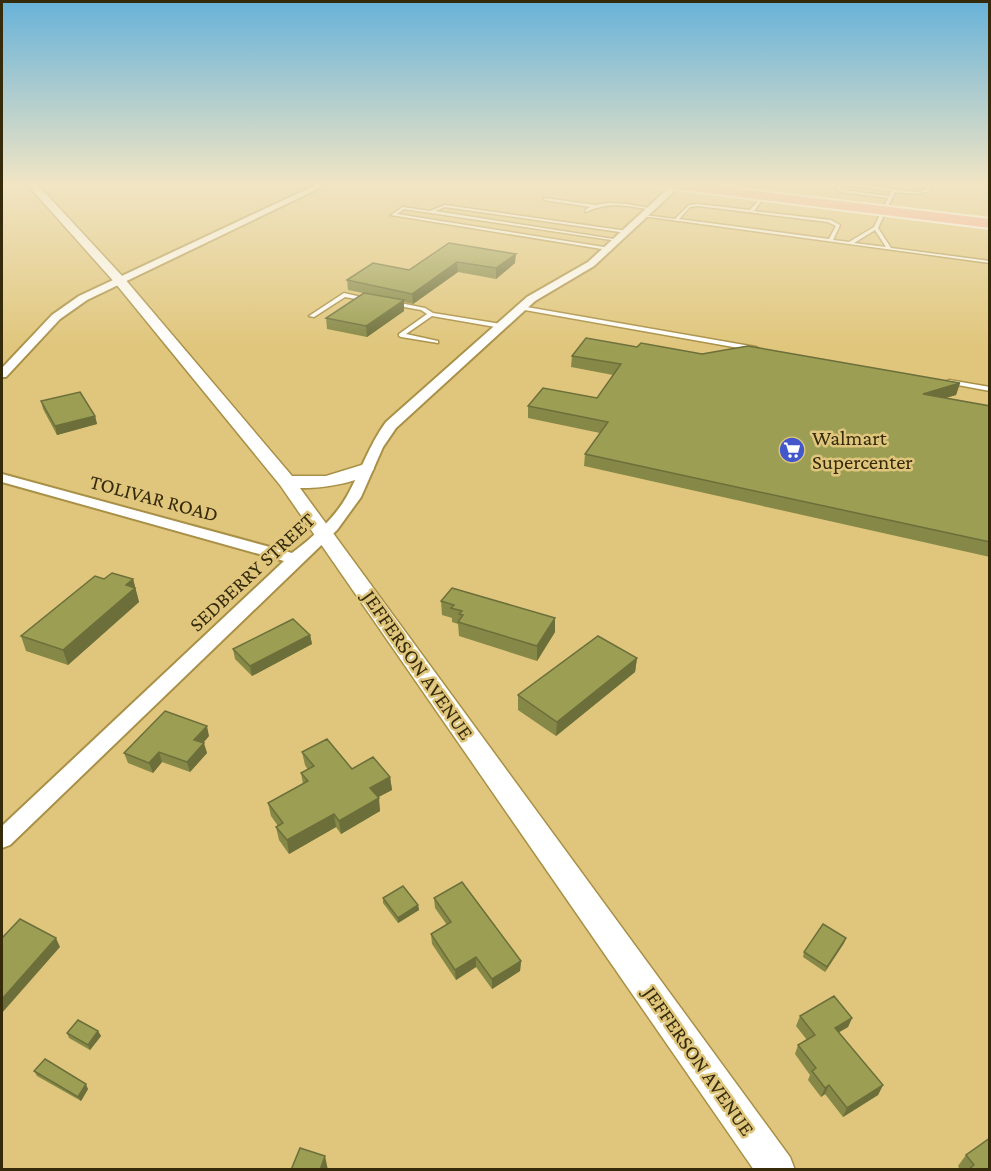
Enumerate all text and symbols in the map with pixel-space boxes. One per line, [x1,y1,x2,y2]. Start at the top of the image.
place label: Walmart Supercenter [812,426,913,474]
supermarket icon: Walmart Supercenter [777,435,807,465]
street label: TOLIVAR ROAD [87,469,221,527]
street label: SEDBERRY STREET [184,507,320,636]
street label: JEFFERSON AVENUE [356,584,479,744]
street label: JEFFERSON AVENUE [637,980,760,1140]

